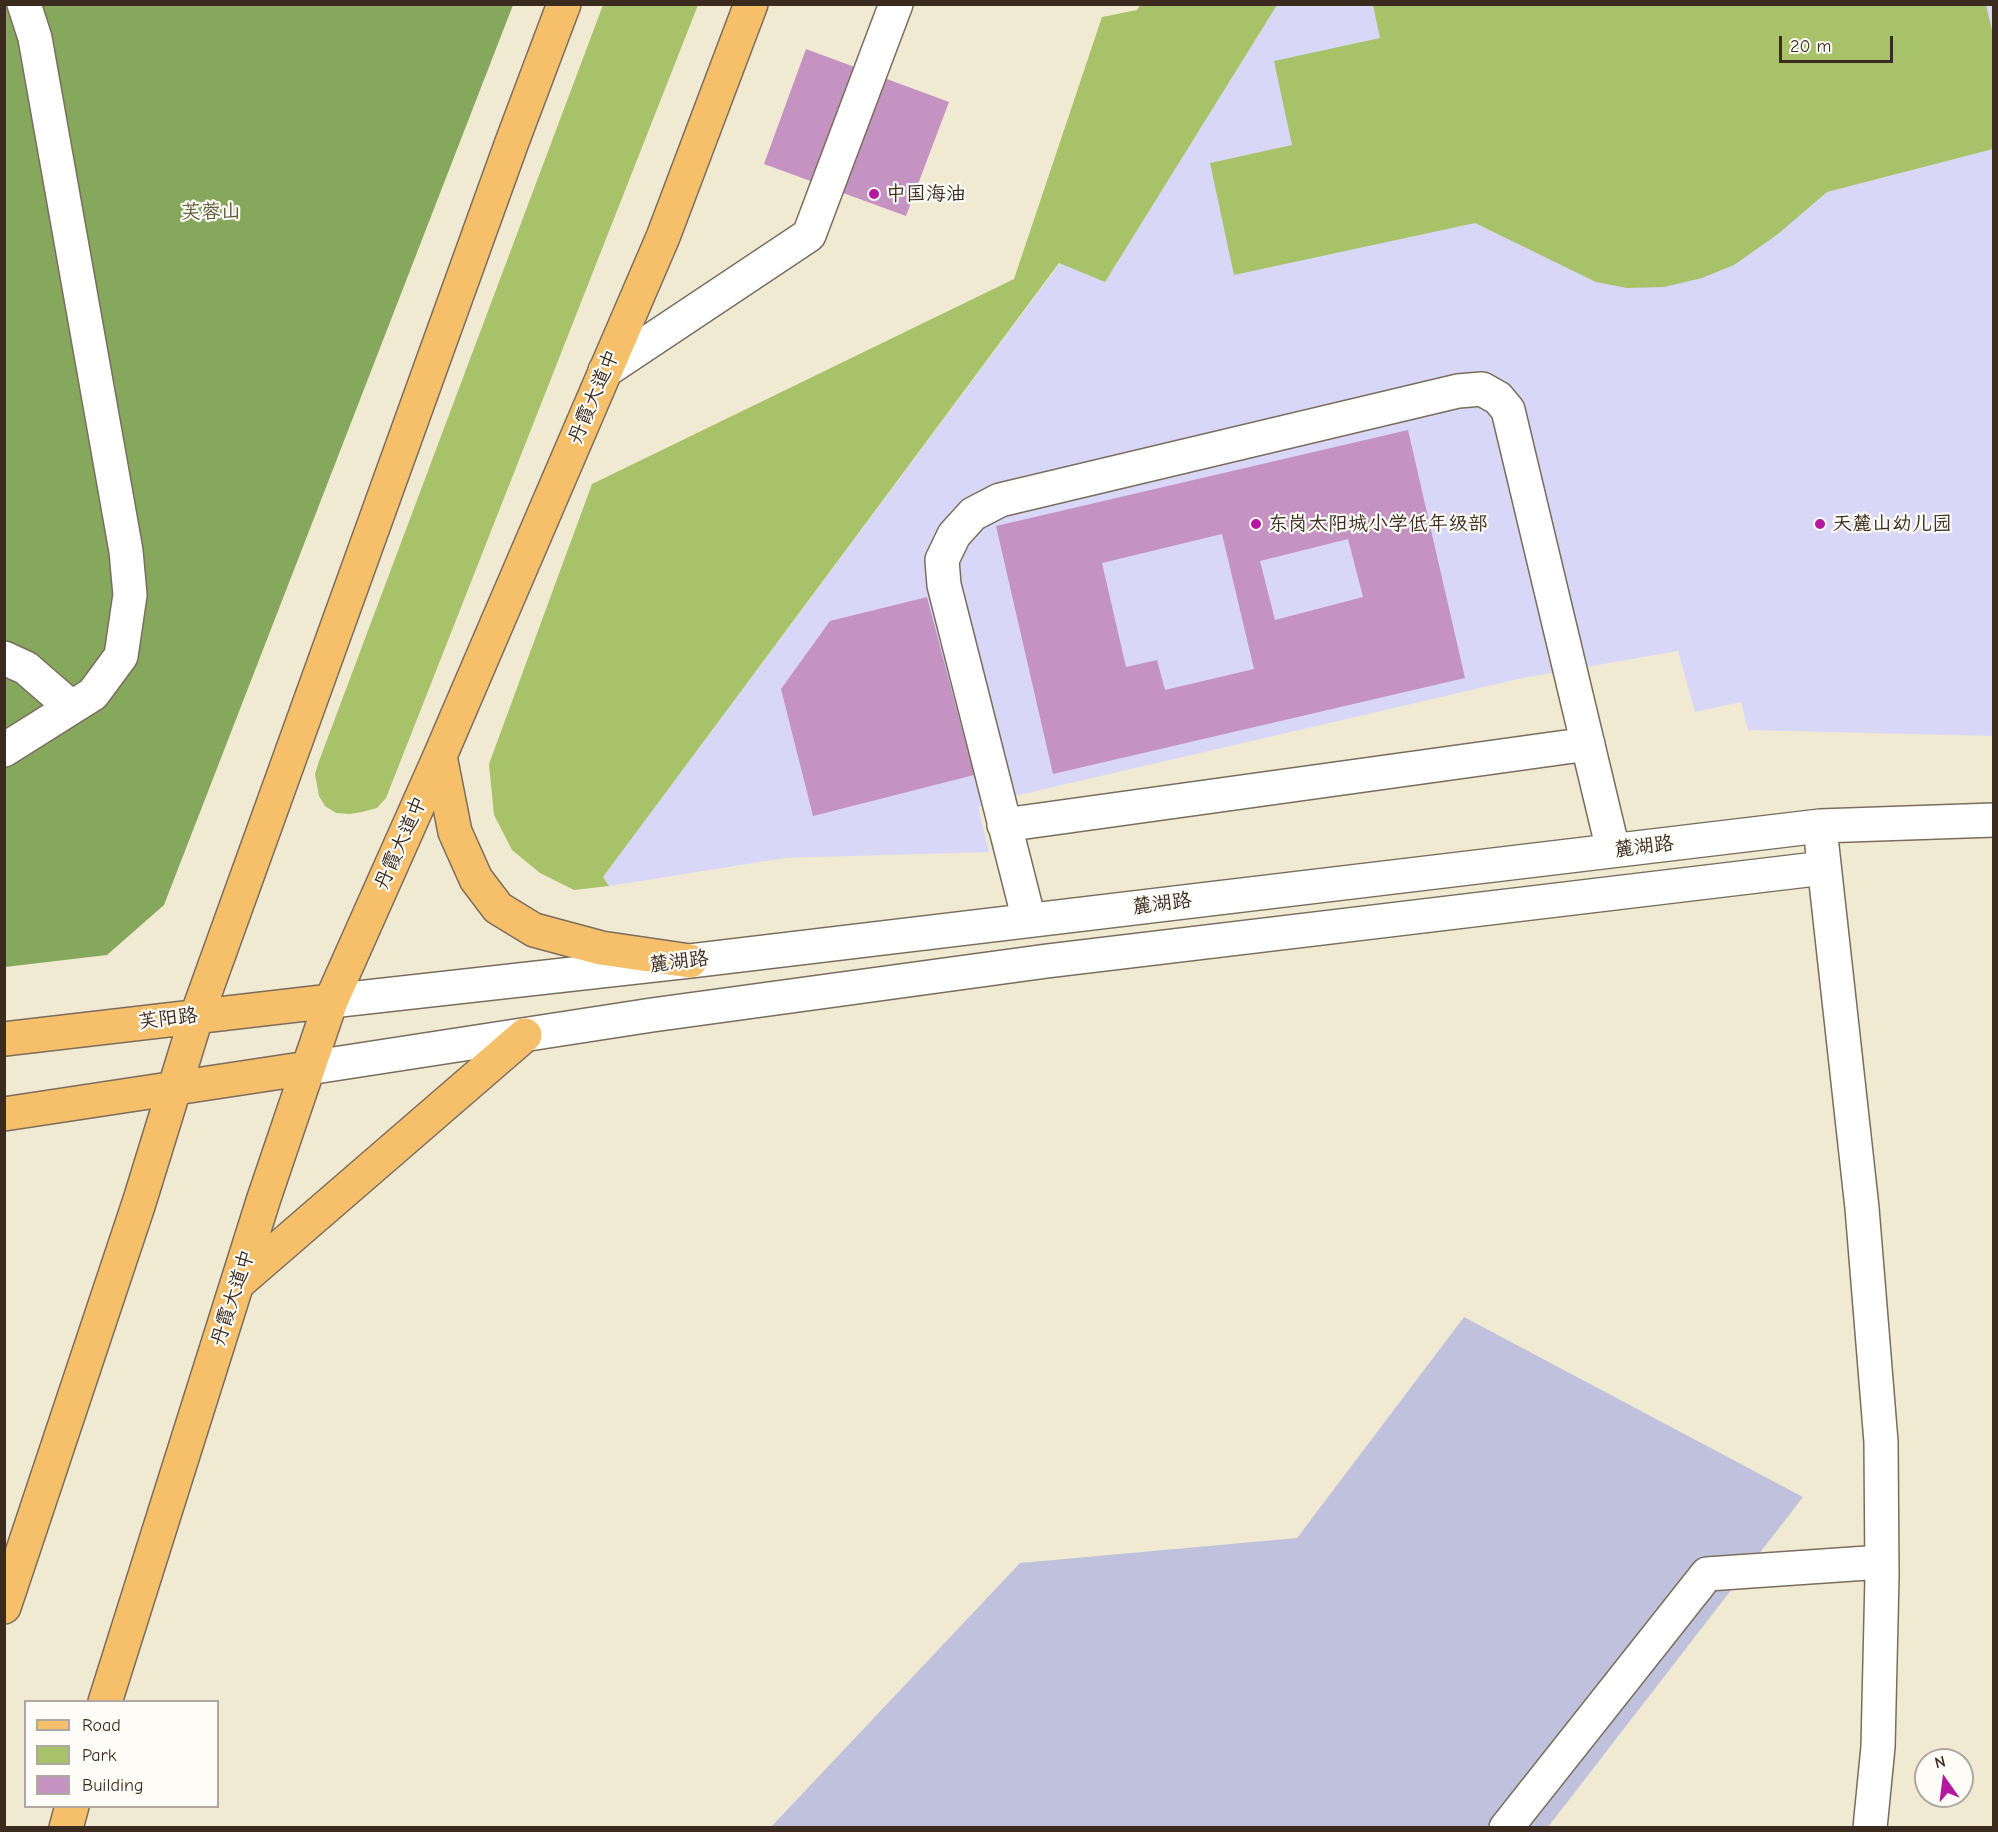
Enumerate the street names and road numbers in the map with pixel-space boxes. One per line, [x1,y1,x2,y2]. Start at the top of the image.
street label: 丹霞大道中 [563,346,625,448]
street label: 丹霞大道中 [370,792,432,894]
street label: 麓湖路 [1613,831,1675,863]
street label: 麓湖路 [1131,888,1193,920]
street label: 麓湖路 [648,946,710,978]
street label: 芙阳路 [137,1003,199,1035]
street label: 丹霞大道中 [206,1247,260,1349]

